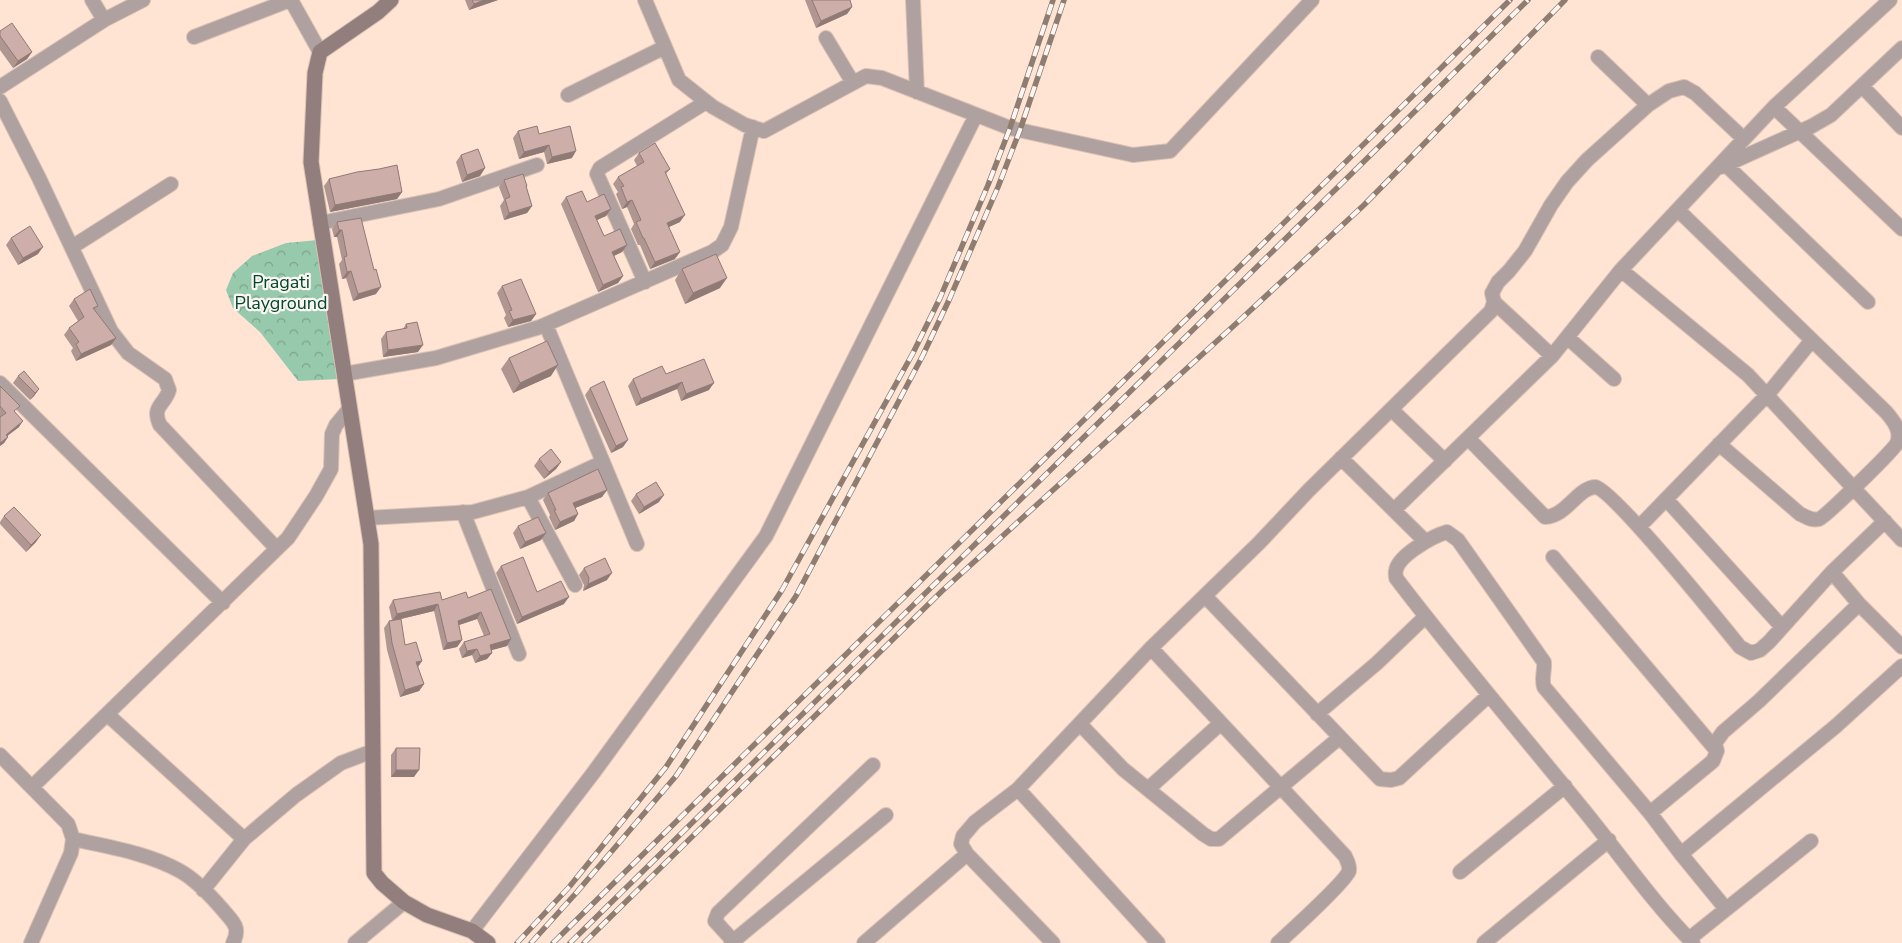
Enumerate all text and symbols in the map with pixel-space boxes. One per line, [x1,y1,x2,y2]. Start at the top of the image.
park label: Pragati Playground [235,270,328,315]

